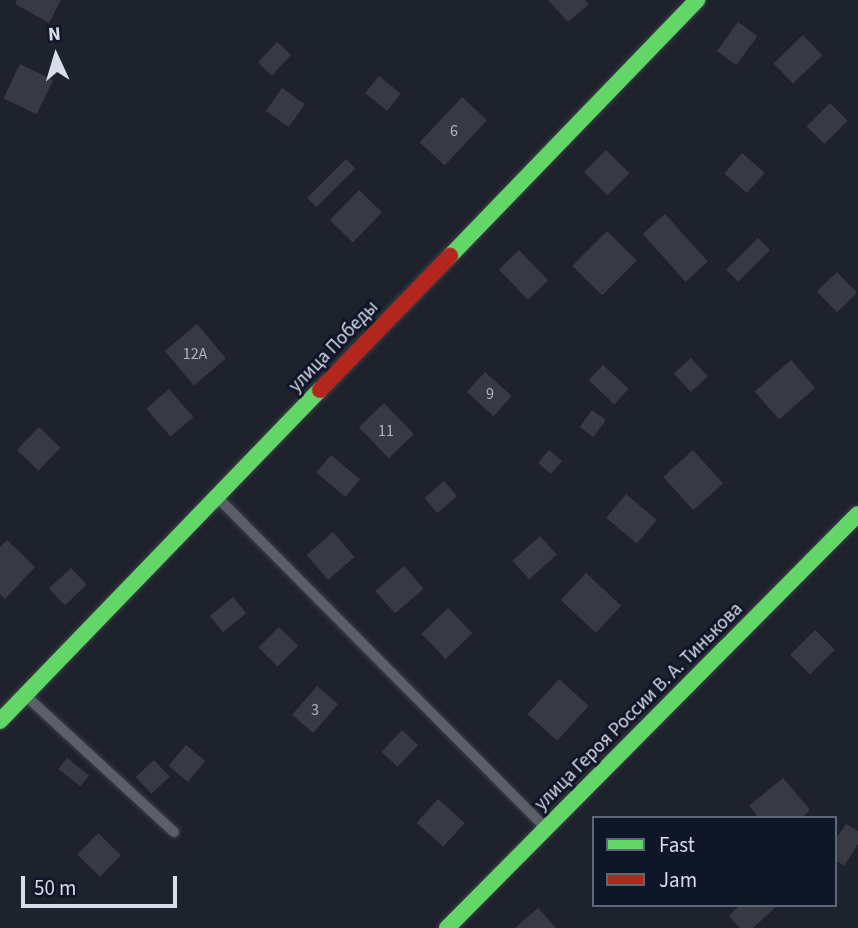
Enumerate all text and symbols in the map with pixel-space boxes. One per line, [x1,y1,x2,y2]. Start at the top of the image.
north arrow [21,21,91,91]
text: N [47,21,62,48]
house number: 6 [450,121,458,141]
street label: улица Победы [285,296,383,398]
house number: 12А [183,344,207,364]
house number: 9 [486,384,494,404]
house number: 11 [378,421,394,441]
street label: улица Героя России В. А. Тинькова [530,598,748,816]
house number: 3 [311,700,319,720]
legend [592,816,837,907]
text: Fast [659,830,695,860]
scale bar [24,862,180,906]
text: Jam [659,865,697,895]
text: 50 m [34,873,76,903]

